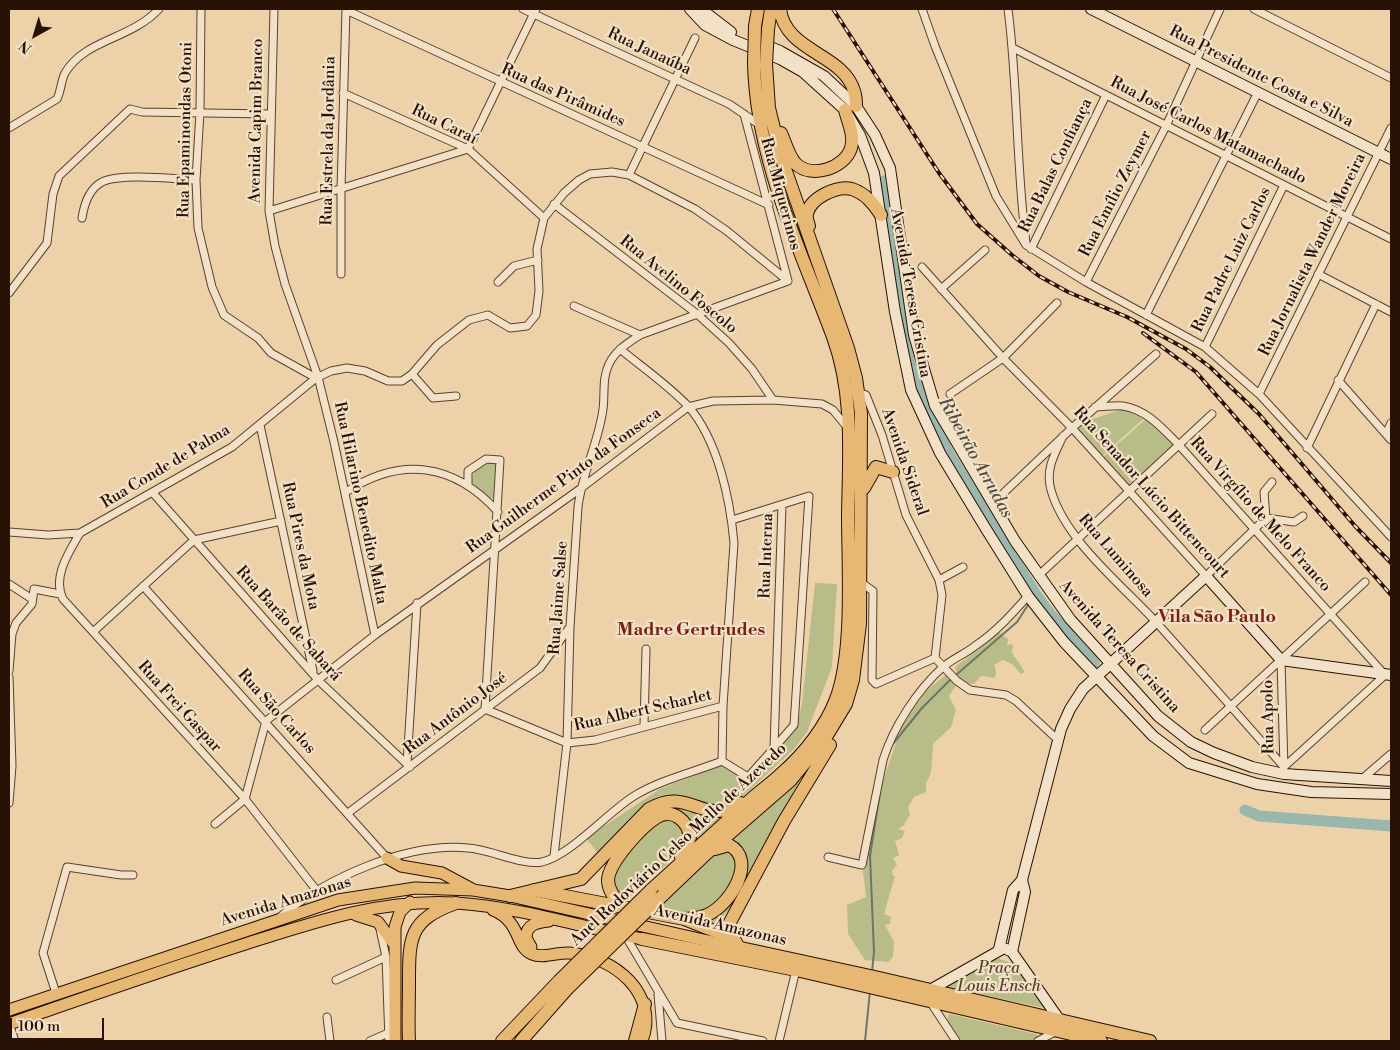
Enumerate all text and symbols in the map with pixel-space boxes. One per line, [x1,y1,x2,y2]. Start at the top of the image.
north arrow [10,10,60,60]
street label: Rua Presidente Costa e Silva [1166,22,1356,132]
street label: Rua Janaúba [604,24,694,80]
text: N [16,36,36,57]
street label: Avenida Capim Branco [246,38,268,204]
street label: Rua Epaminondas Otoni [175,42,197,218]
street label: Rua Estrela da Jordânia [318,56,340,226]
street label: Rua das Pirâmides [498,60,628,132]
street label: Rua José Carlos Matamachado [1107,73,1309,189]
street label: Rua Balas Confiança [1015,96,1097,236]
street label: Rua Caraí [408,101,480,149]
street label: Rua Emílio Zeymer [1076,128,1156,260]
street label: Rua Miquerinos [756,135,804,253]
street label: Rua Jornalista Wander Moreira [1255,150,1371,360]
street label: Rua Padre Luiz Carlos [1188,184,1276,336]
street label: Avenida Teresa Cristina [886,207,934,379]
street label: Rua Avelino Foscolo [615,232,741,338]
water label: Ribeirão Arrudas [933,394,1017,522]
street label: Rua Hilarino Benedito Malta [329,400,391,606]
street label: Rua Senador Lúcio Bittencourt [1069,403,1233,583]
street label: Rua Guilherme Pinto da Fonseca [463,404,665,558]
street label: Avenida Sideral [877,406,931,518]
street label: Rua Conde de Palma [98,421,234,513]
street label: Rua Virgílio de Melo Franco [1185,434,1335,596]
street label: Rua Pires da Mota [277,480,323,612]
street label: Rua Luminosa [1074,510,1156,602]
street label: Rua Interna [756,513,778,599]
street label: Rua Jaime Salse [545,540,573,656]
street label: Rua Barão de Sabará [231,563,345,685]
street label: Avenida Teresa Cristina [1054,577,1184,717]
district label: Vila São Paulo [1158,607,1276,629]
district label: Madre Gertrudes [617,620,765,642]
street label: Rua Frei Gaspar [133,657,225,757]
street label: Rua São Carlos [233,666,319,758]
street label: Rua Antônio José [400,669,512,759]
street label: Rua Apolo [1259,680,1279,754]
street label: Rua Albert Scharlet [572,686,714,736]
street label: Anel Rodoviário Celso Mello de Azevedo [567,740,791,950]
street label: Avenida Amazonas [218,873,354,931]
street label: Avenida Amazonas [652,901,788,951]
park label: Praça Louis Ensch [957,959,1041,997]
scale bar [12,1008,106,1040]
text: 100 m [18,1017,60,1036]

